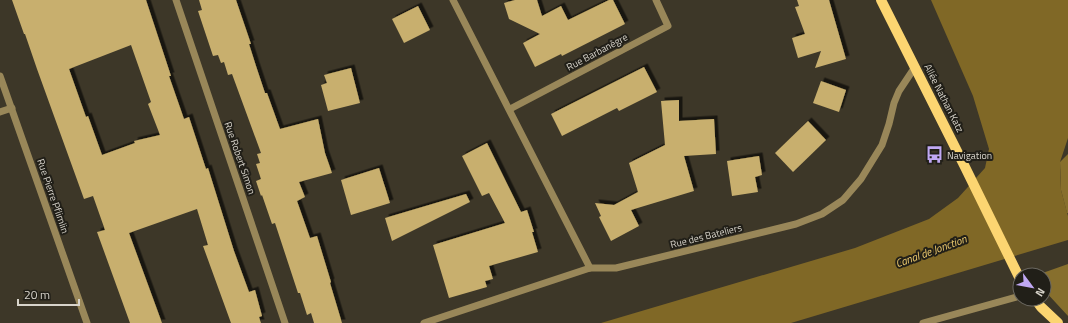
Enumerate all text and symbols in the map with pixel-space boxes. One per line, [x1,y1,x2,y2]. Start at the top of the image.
street label: Rue Barbanègre [564,30,630,74]
street label: Allée Nathan Katz [920,61,968,135]
street label: Rue Robert Simon [221,120,259,196]
bus stop icon: Navigation [924,145,944,165]
place label: Navigation [947,148,992,163]
street label: Rue Pierre Pflimlin [33,157,73,235]
street label: Rue des Bateliers [669,220,744,252]
water label: Canal de Jonction [893,231,969,271]
north arrow [1012,267,1052,307]
scale bar [18,281,79,307]
text: 20 m [24,285,50,304]
text: N [1032,285,1049,300]

